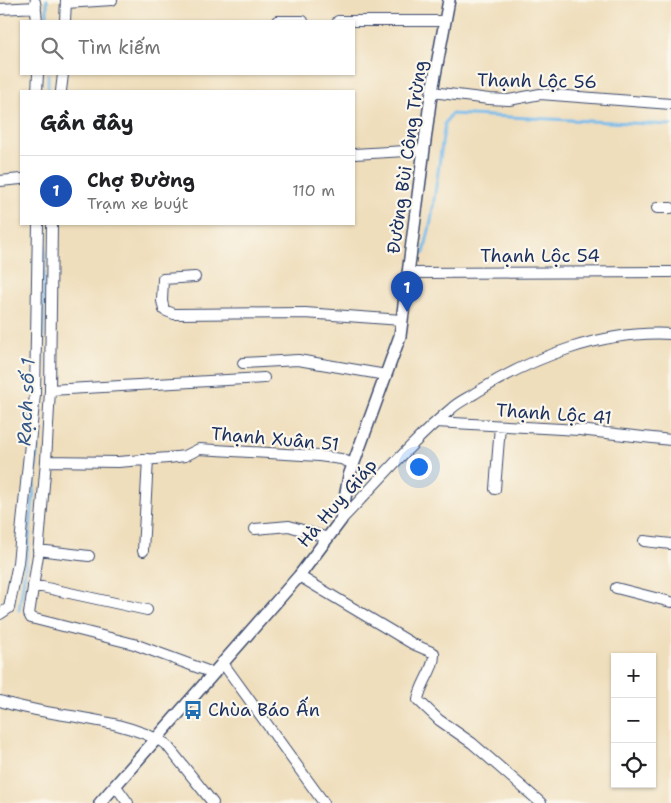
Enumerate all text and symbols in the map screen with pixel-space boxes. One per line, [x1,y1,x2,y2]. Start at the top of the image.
search box [20,20,355,75]
icon: search [38,34,66,62]
text: Tìm kiếm [78,35,161,60]
street label: Đường Bùi Công Trừng [382,59,432,255]
street label: Thạnh Lộc 56 [477,68,597,94]
text: Gần đây [40,109,134,137]
text: Chợ Đường [87,168,195,193]
text: 1 [52,180,60,201]
text: 110 m [292,180,335,201]
text: Trạm xe buýt [87,193,189,214]
street label: Thạnh Lộc 54 [480,244,600,268]
pin: 1 [391,271,423,312]
water label: Rạch số 1 [11,357,41,446]
street label: Thạnh Lộc 41 [495,398,613,430]
street label: Thạnh Xuân 51 [210,421,340,457]
street label: Hà Huy Giáp [292,454,382,552]
your location [406,454,432,480]
map controls [611,653,656,788]
button: + [611,653,656,698]
place label: Chùa Báo Ấn [208,696,320,722]
button: − [611,698,656,743]
bus stop icon: Chùa Báo Ấn [182,699,204,721]
button: locate [611,743,656,788]

